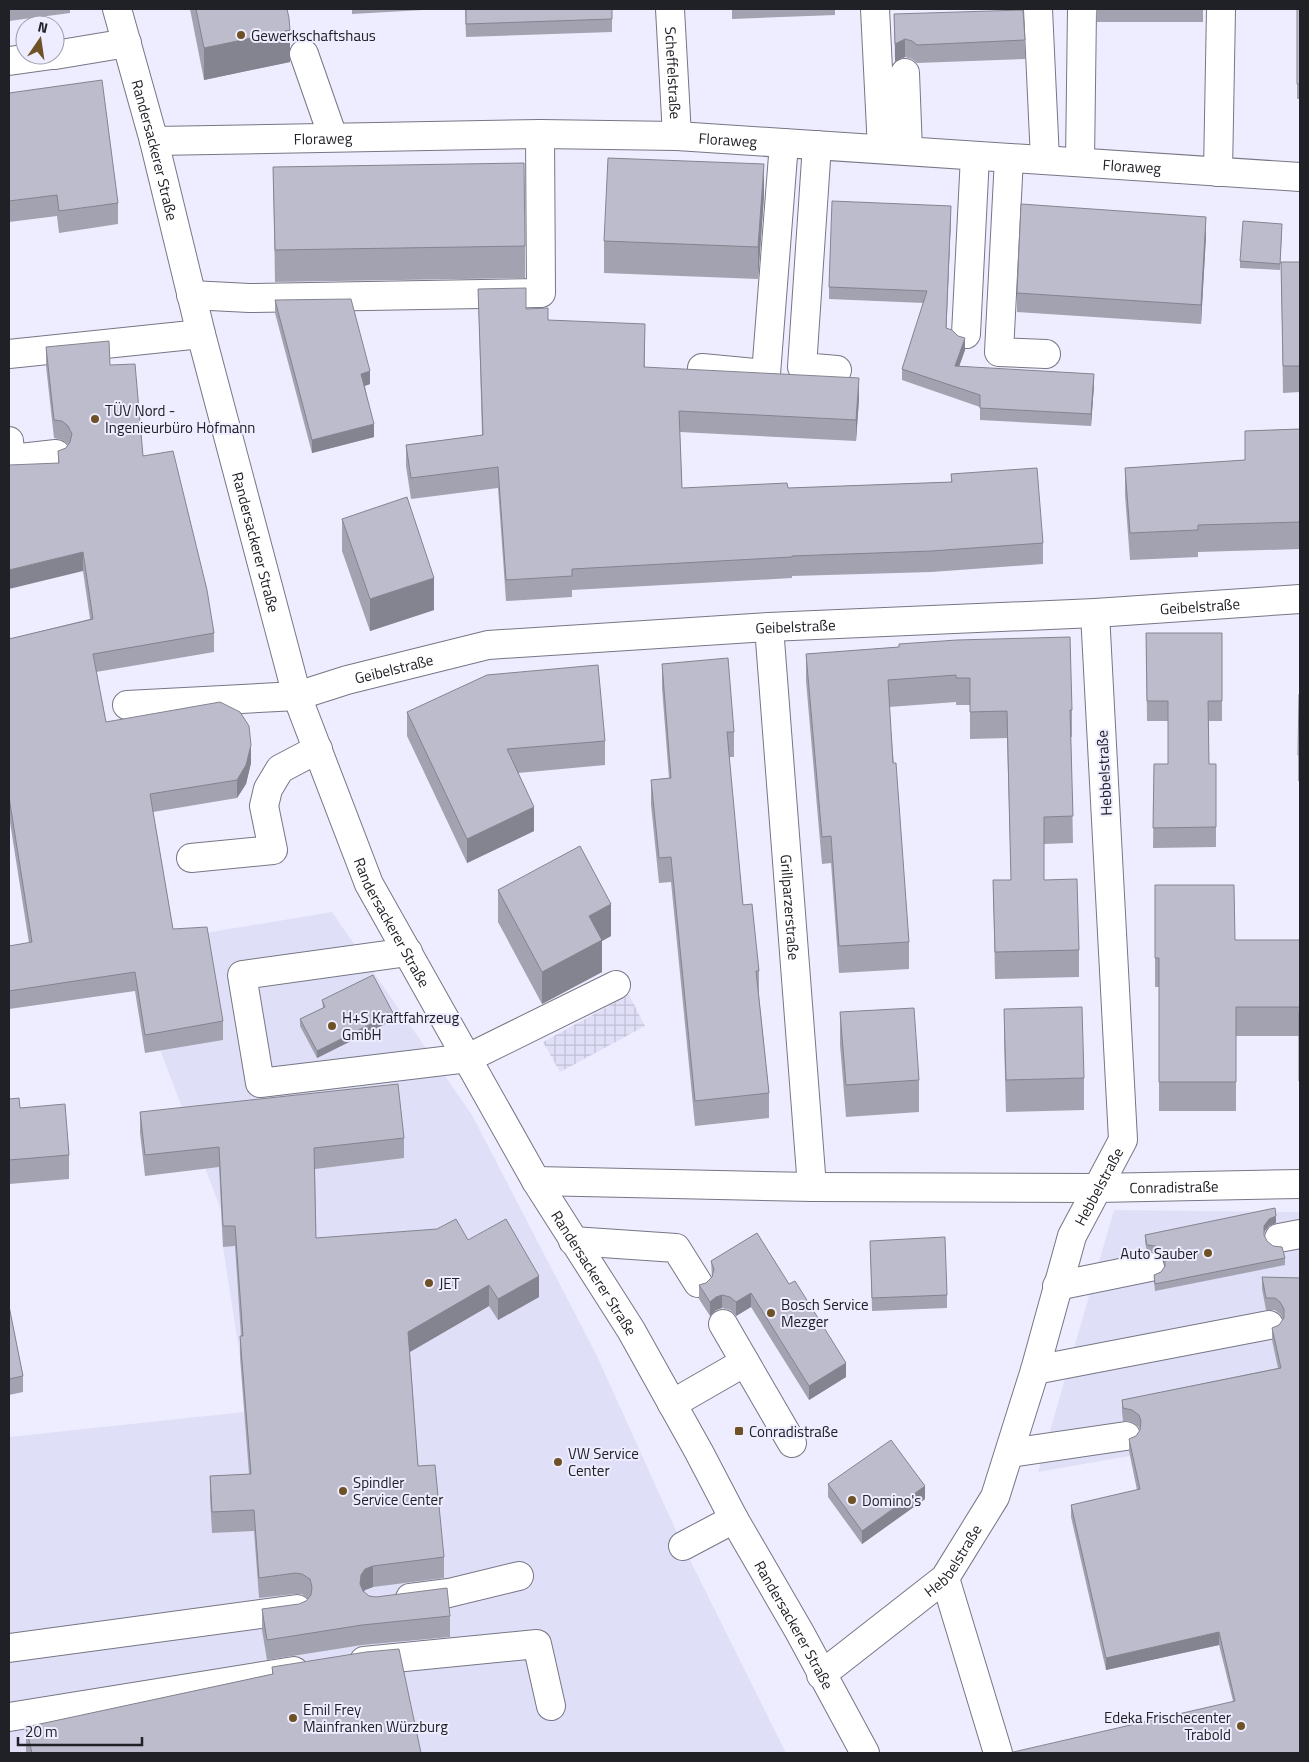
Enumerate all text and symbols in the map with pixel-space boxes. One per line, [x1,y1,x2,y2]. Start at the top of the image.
north arrow [15,15,65,65]
text: N [36,16,50,38]
place label: Gewerkschaftshaus [251,24,376,47]
street label: Scheffelstraße [659,26,688,120]
marker: Gewerkschaftshaus [235,29,247,41]
street label: Randersackerer Straße [126,77,184,223]
street label: Floraweg [293,126,353,150]
street label: Floraweg [698,126,758,153]
street label: Floraweg [1102,153,1162,179]
place label: TÜV Nord - Ingenieurbüro Hofmann [105,399,255,439]
marker: TÜV Nord - Ingenieurbüro Hofmann [89,413,101,425]
street label: Randersackerer Straße [227,469,286,615]
street label: Geibelstraße [1159,592,1241,620]
street label: Geibelstraße [755,613,836,639]
street label: Geibelstraße [352,648,436,689]
street label: Hebbelstraße [1090,730,1118,816]
street label: Grillparzerstraße [775,853,806,961]
street label: Randersackerer Straße [348,854,436,991]
place label: H+S Kraftfahrzeug GmbH [342,1006,459,1046]
marker: H+S Kraftfahrzeug GmbH [326,1020,338,1032]
street label: Hebbelstraße [1068,1143,1129,1230]
street label: Conradistraße [1129,1174,1219,1199]
street label: Randersackerer Straße [546,1206,643,1339]
place label: Auto Sauber [1120,1242,1198,1265]
marker: Auto Sauber [1202,1247,1214,1259]
place label: JET [439,1272,460,1295]
marker: JET [423,1277,435,1289]
place label: Bosch Service Mezger [781,1293,868,1333]
marker: Bosch Service Mezger [765,1307,777,1319]
place label: Conradistraße [749,1420,838,1443]
marker: Conradistraße [733,1425,745,1437]
place label: VW Service Center [568,1442,639,1482]
marker: VW Service Center [552,1456,564,1468]
place label: Spindler Service Center [353,1471,443,1511]
marker: Spindler Service Center [337,1485,349,1497]
place label: Domino's [862,1489,921,1512]
marker: Domino's [846,1494,858,1506]
street label: Hebbelstraße [919,1520,987,1602]
street label: Randersackerer Straße [749,1556,840,1693]
place label: Emil Frey Mainfranken Würzburg [303,1698,448,1738]
place label: Edeka Frischecenter Trabold [1104,1706,1231,1746]
marker: Emil Frey Mainfranken Würzburg [287,1712,299,1724]
scale bar [18,1714,141,1746]
text: 20 m [25,1720,58,1743]
marker: Edeka Frischecenter Trabold [1235,1720,1247,1732]

